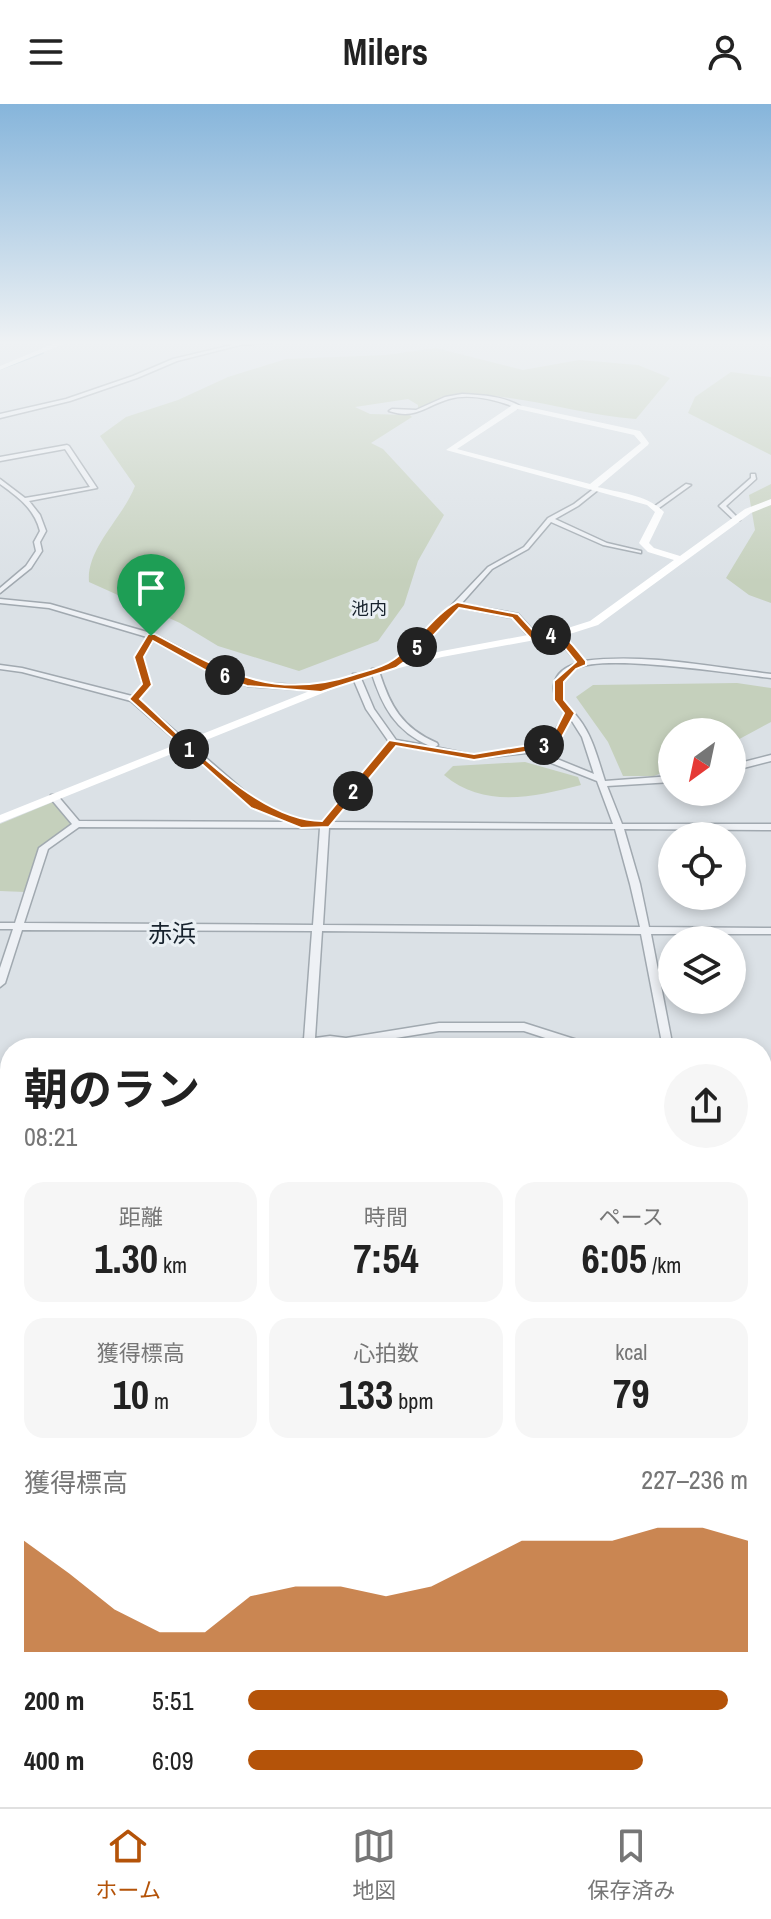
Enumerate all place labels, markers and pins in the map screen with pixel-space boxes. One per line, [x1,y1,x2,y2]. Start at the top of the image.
pin [117,554,185,636]
pin: 4 [531,615,571,655]
pin: 5 [397,627,437,667]
pin: 6 [205,655,245,695]
pin: 3 [524,725,564,765]
pin: 1 [169,729,209,769]
pin: 2 [333,771,373,811]

